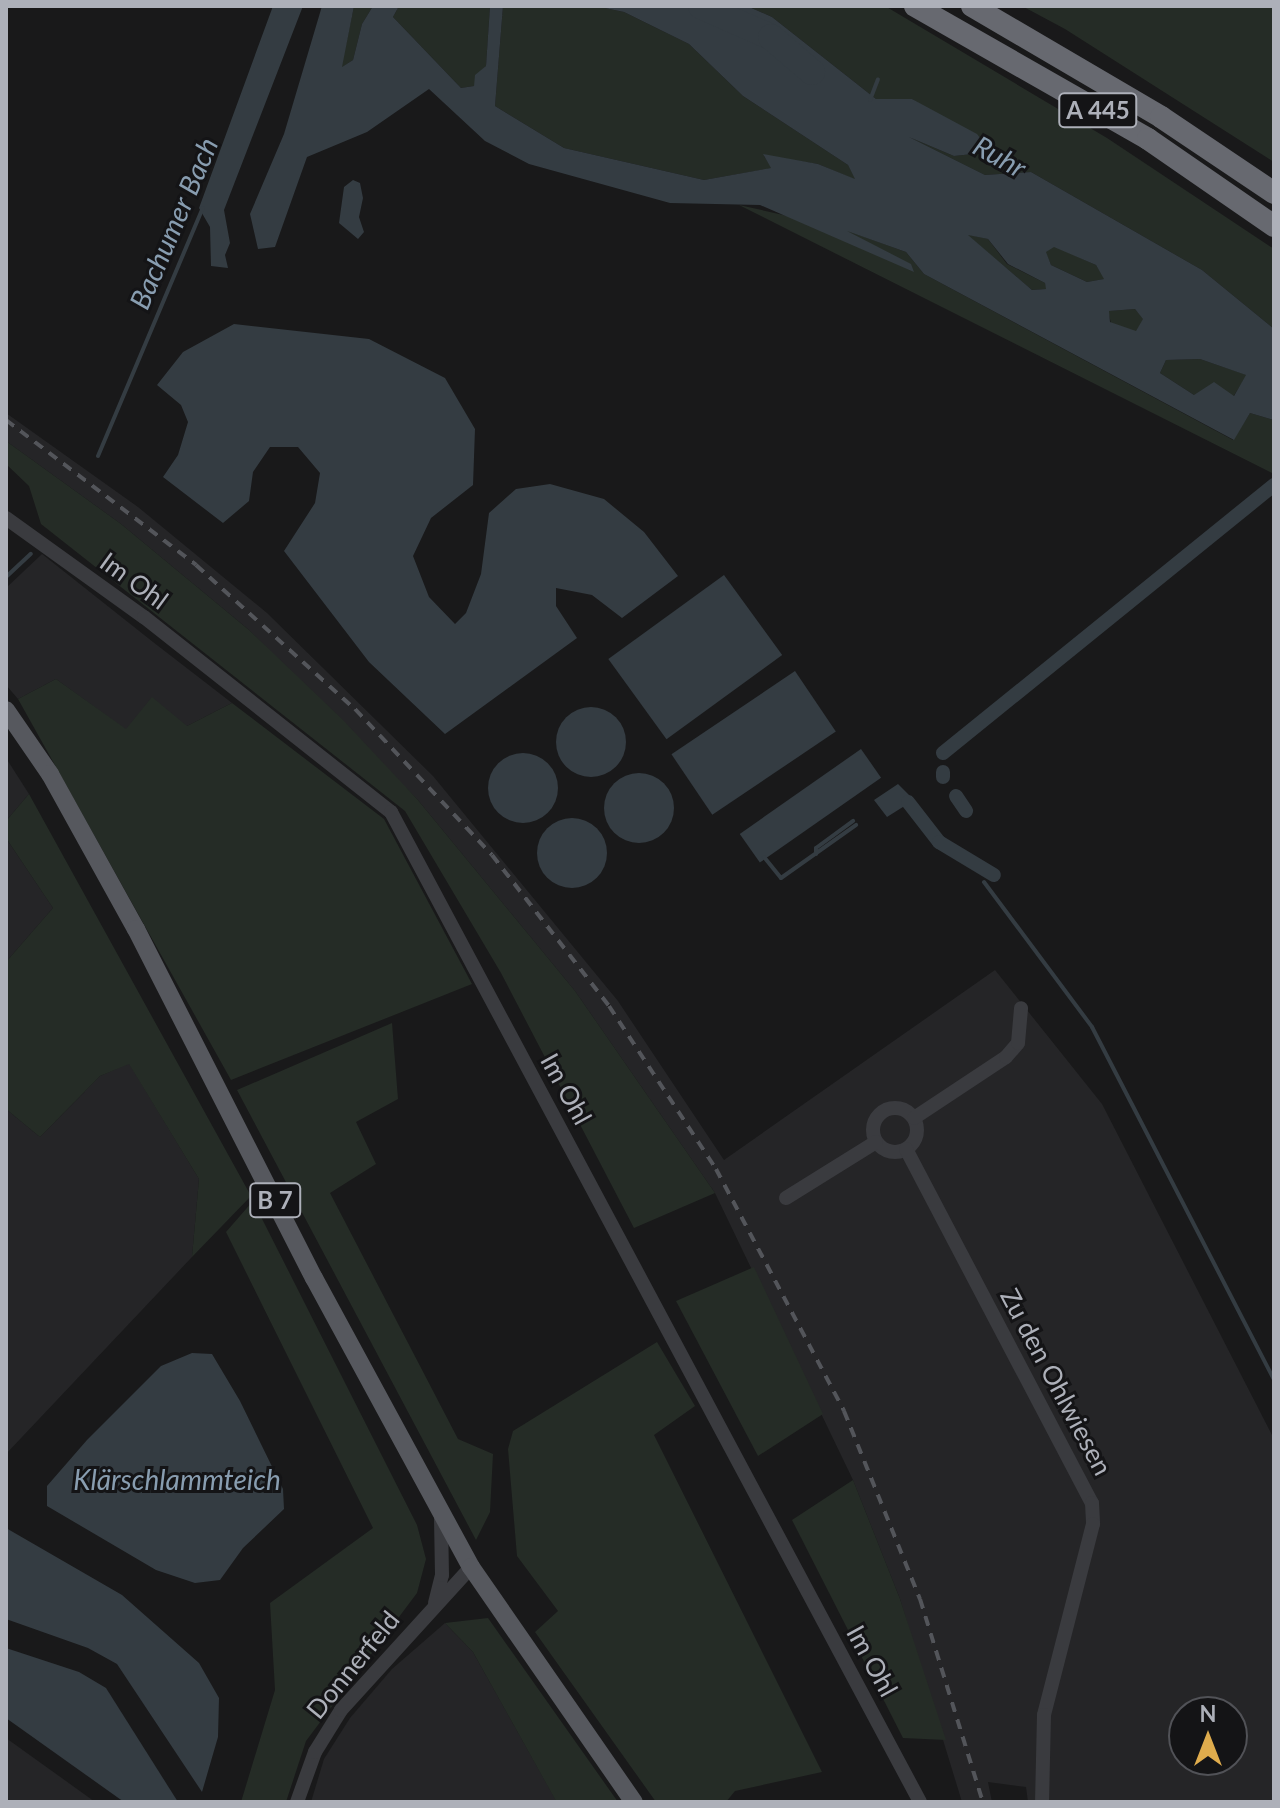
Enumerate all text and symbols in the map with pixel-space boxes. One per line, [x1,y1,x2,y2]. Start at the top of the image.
road number: A 445 [1056,90,1140,130]
water label: Ruhr [968,128,1032,184]
water label: Bachumer Bach [122,132,224,314]
street label: Im Ohl [94,546,174,616]
street label: Im Ohl [534,1048,598,1130]
road number: B 7 [249,1180,301,1220]
street label: Zu den Ohlwiesen [994,1283,1118,1481]
water label: Klärschlammteich [73,1462,281,1496]
street label: Donnerfeld [300,1605,406,1725]
street label: Im Ohl [840,1620,904,1702]
north arrow [1168,1696,1248,1776]
text: N [1200,1700,1216,1727]

